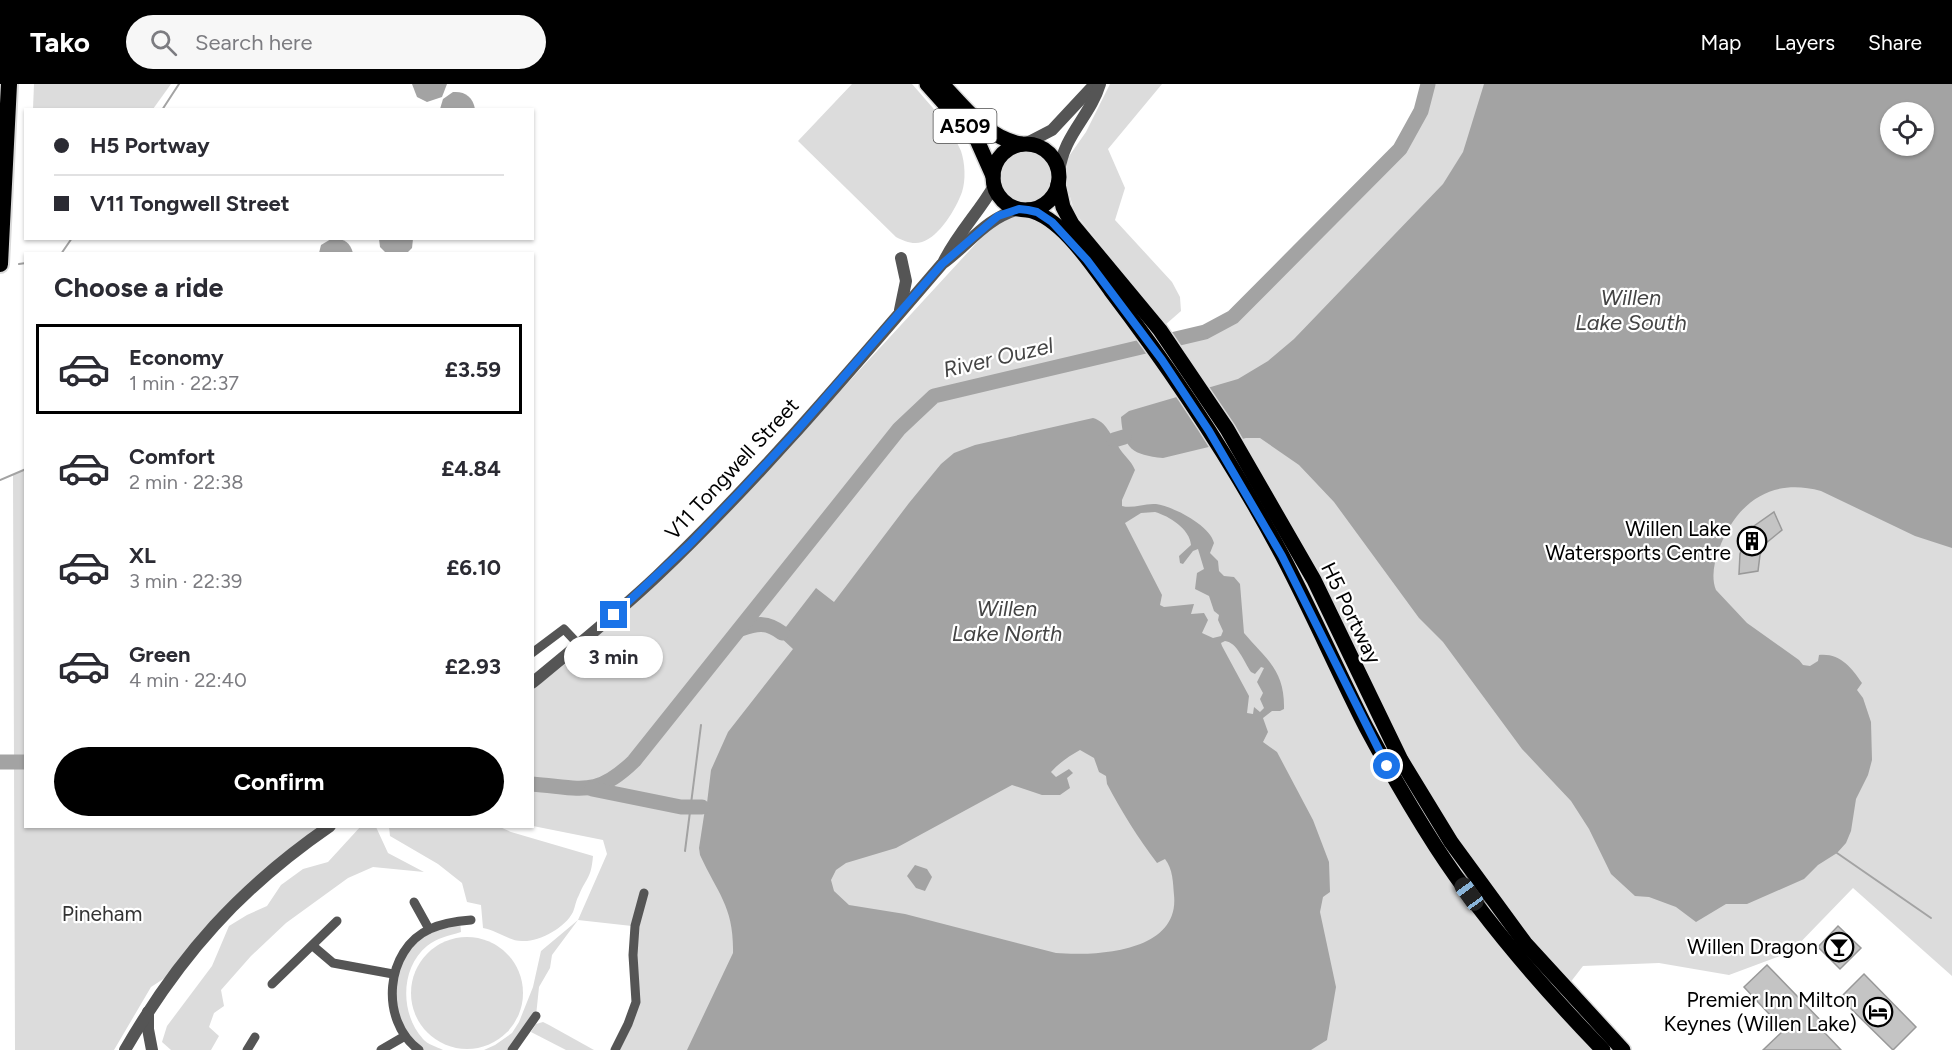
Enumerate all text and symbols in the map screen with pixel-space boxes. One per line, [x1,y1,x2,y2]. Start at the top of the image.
search box [126,15,546,69]
text: Tako [30,25,90,59]
icon: search [147,26,180,59]
text: Search here [195,29,313,56]
text: Map [1701,30,1741,55]
text: Layers [1774,30,1835,55]
text: Share [1868,30,1922,55]
map controls [1880,102,1934,156]
button: locate [1880,102,1934,156]
road number: A509 [934,109,996,143]
text: H5 Portway [90,132,210,159]
text: V11 Tongwell Street [90,190,290,217]
text: Choose a ride [54,271,223,304]
water label: Willen Lake South [1575,284,1687,336]
water label: River Ouzel [940,332,1056,383]
icon: car [57,342,111,396]
text: Economy [129,344,224,371]
text: £3.59 [445,356,501,383]
text: 1 min · 22:37 [129,371,239,395]
street label: V11 Tongwell Street [660,393,804,545]
icon: car [57,441,111,495]
text: Comfort [129,443,215,470]
text: £4.84 [441,455,501,482]
text: 2 min · 22:38 [129,470,243,494]
place label: Willen Lake Watersports Centre [1545,516,1731,565]
building icon: Willen Lake Watersports Centre [1736,525,1768,557]
icon: car [57,540,111,594]
text: XL [129,542,156,569]
text: £6.10 [446,554,501,581]
street label: H5 Portway [1316,558,1387,668]
text: 3 min · 22:39 [129,569,242,593]
water label: Willen Lake North [952,595,1062,647]
route end [600,601,627,628]
callout: 3 min [564,636,664,678]
icon: car [57,639,111,693]
text: Green [129,641,191,668]
text: 3 min [589,645,638,669]
text: £2.93 [445,653,501,680]
text: 4 min · 22:40 [129,668,247,692]
button: Confirm [54,747,504,816]
route start [1373,752,1400,779]
car [1451,874,1487,914]
park label: Pineham [62,901,142,926]
bar icon: Willen Dragon [1823,931,1855,963]
place label: Willen Dragon [1687,934,1818,959]
place label: Premier Inn Milton Keynes (Willen Lake) [1664,987,1857,1036]
hotel icon: Premier Inn Milton Keynes (Willen Lake) [1862,996,1894,1028]

